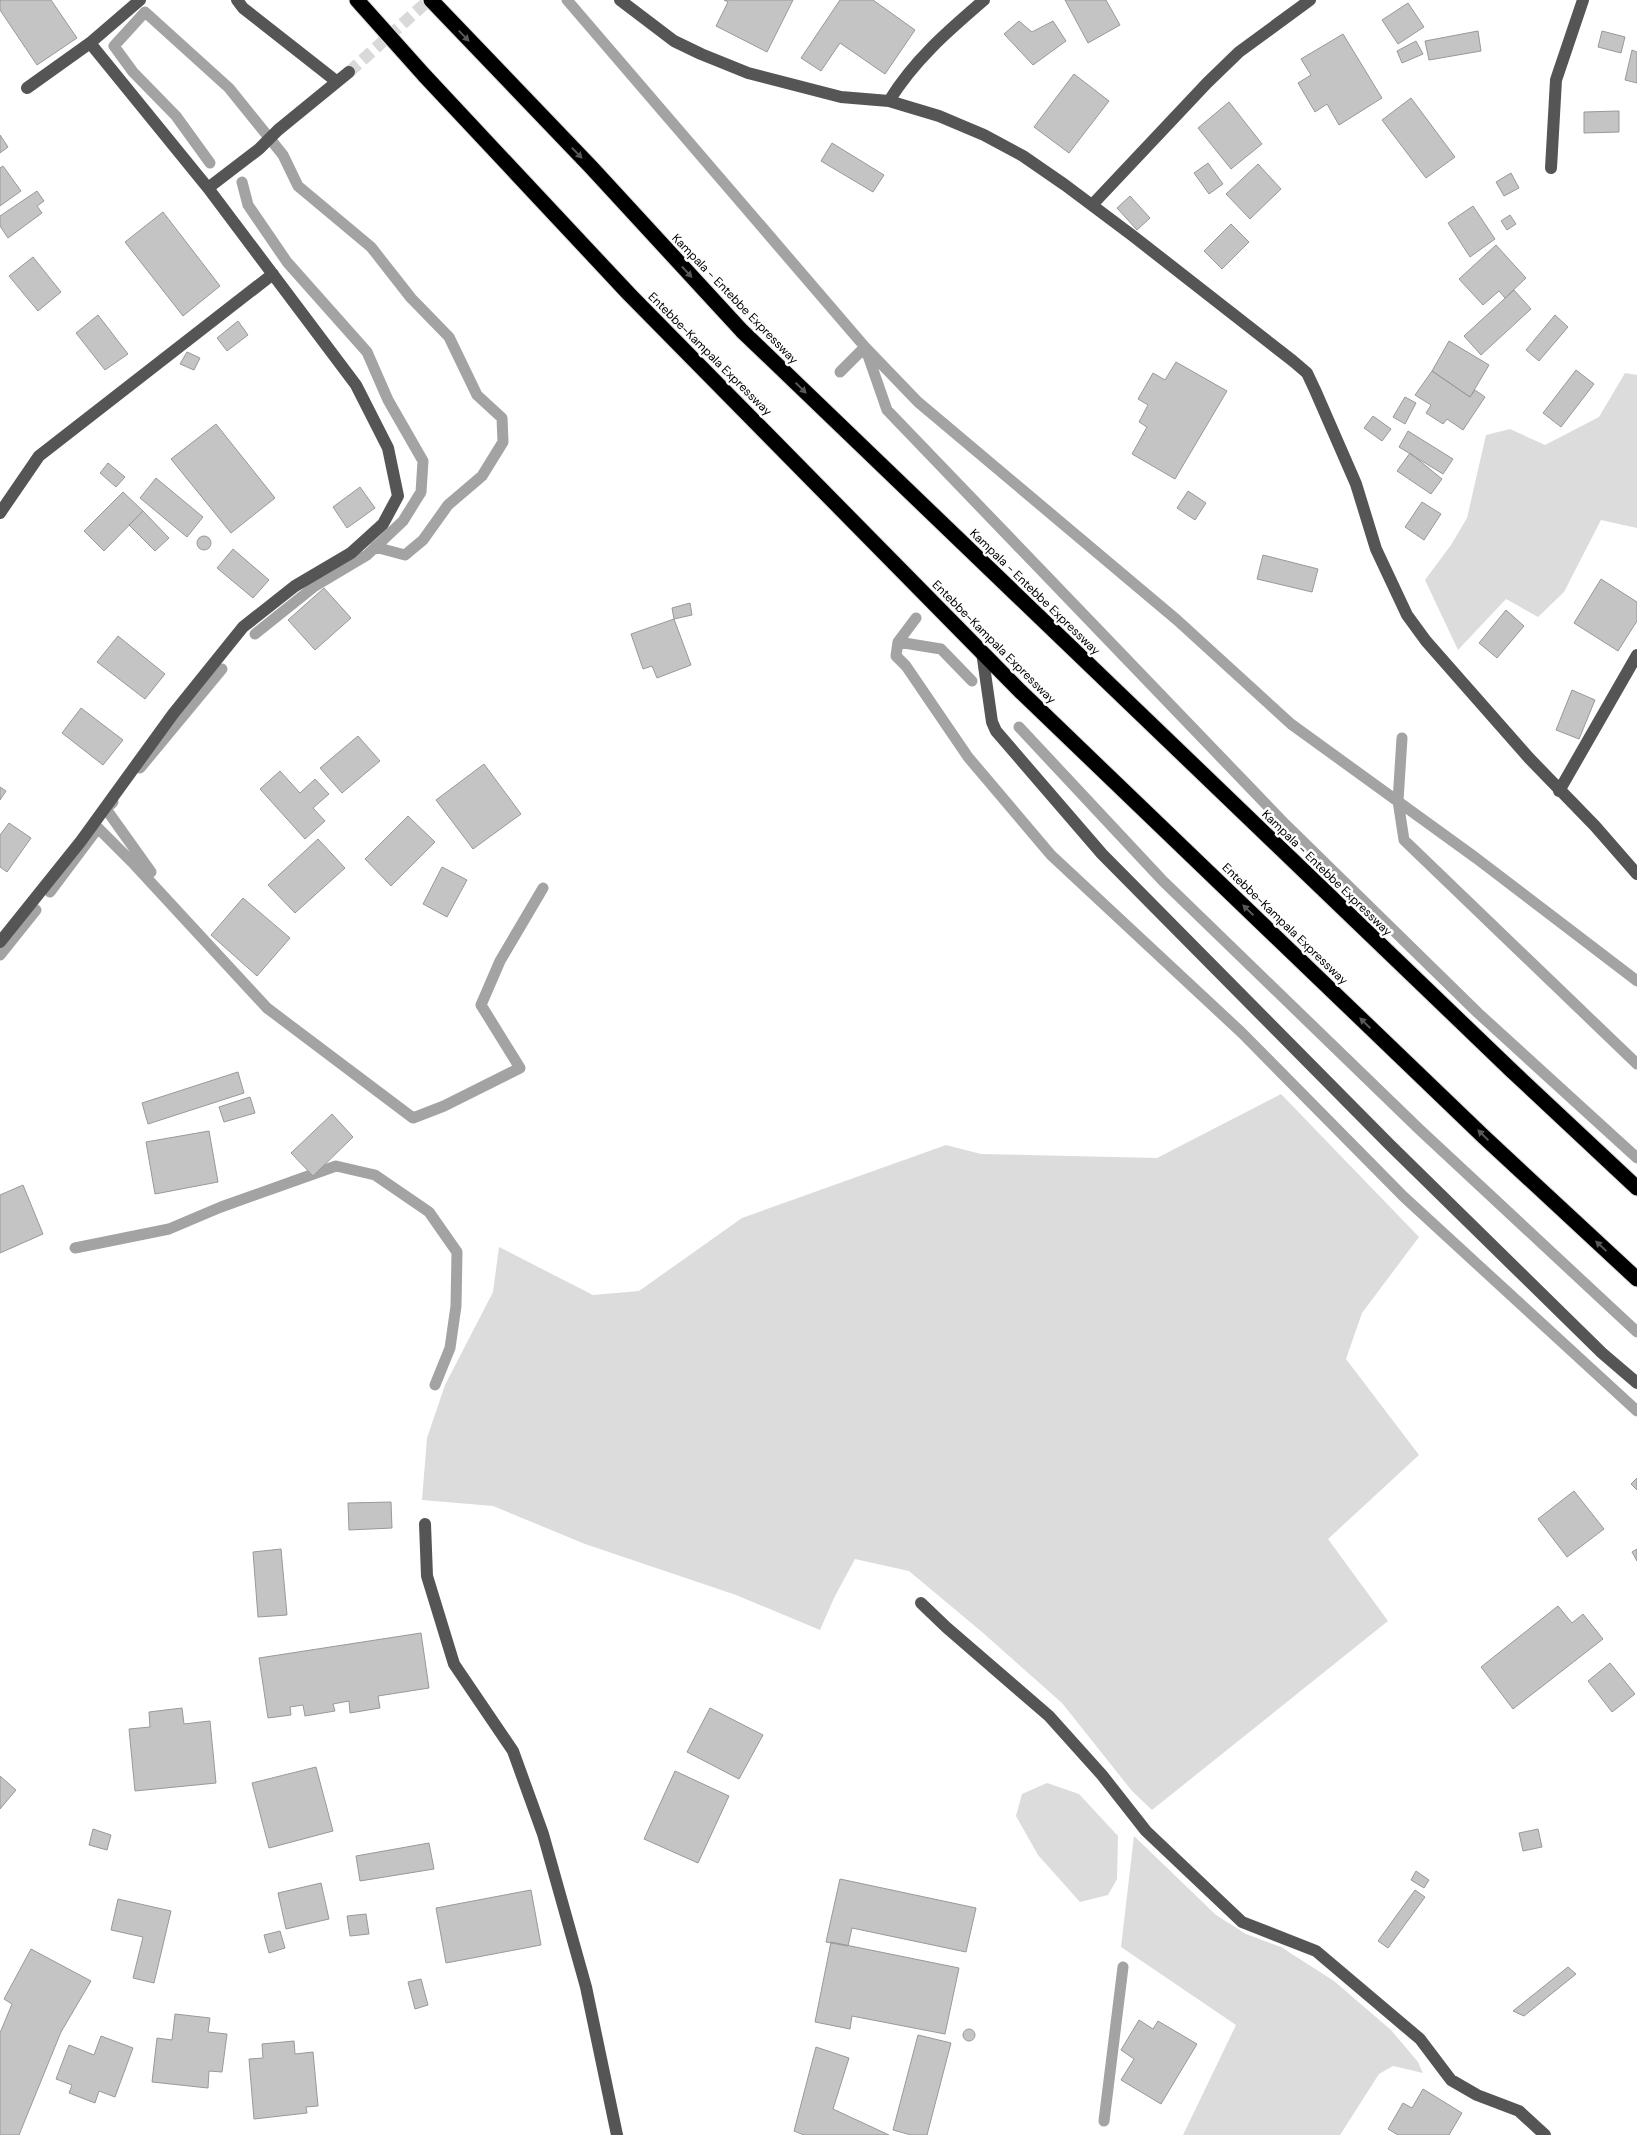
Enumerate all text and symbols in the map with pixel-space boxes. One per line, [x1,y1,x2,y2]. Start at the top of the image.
one-way arrow [458,30,470,42]
one-way arrow [571,146,583,158]
street label: Kampala - Entebbe Expressway [668,230,802,368]
one-way arrow [681,265,693,277]
street label: Entebbe-Kampala Expressway [645,289,776,420]
one-way arrow [795,382,807,394]
street label: Kampala - Entebbe Expressway [966,525,1104,659]
street label: Entebbe-Kampala Expressway [929,577,1060,708]
street label: Kampala - Entebbe Expressway [1258,806,1396,940]
street label: Entebbe-Kampala Expressway [1219,860,1352,989]
one-way arrow [1242,904,1254,916]
one-way arrow [1360,1017,1372,1029]
one-way arrow [1477,1129,1489,1141]
one-way arrow [1596,1240,1608,1252]

